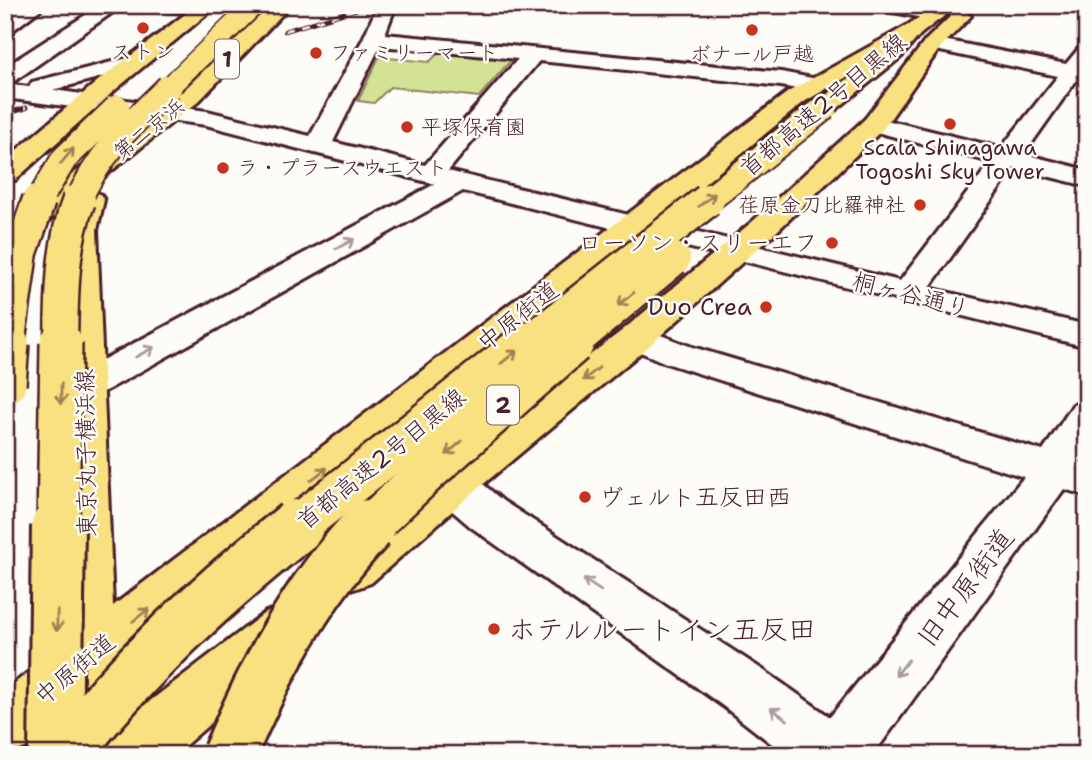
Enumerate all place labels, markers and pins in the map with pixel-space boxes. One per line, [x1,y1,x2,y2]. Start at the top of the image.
marker: ストン [135,20,151,36]
marker: ボナール戸越 [744,22,760,38]
place label: ストン [111,38,175,66]
place label: ファミリーマート [330,39,498,67]
place label: ボナール戸越 [690,40,814,68]
marker: ファミリーマート [308,45,324,61]
place label: 平塚保育園 [421,113,526,141]
marker: Scala Shinagawa Togoshi Sky Tower [942,116,958,132]
marker: 平塚保育園 [399,119,415,135]
place label: Scala Shinagawa Togoshi Sky Tower [855,134,1045,186]
place label: ラ・プラースウエスト [237,154,447,182]
marker: ラ・プラースウエスト [215,160,231,176]
place label: 荏原金刀比羅神社 [738,191,906,219]
marker: 荏原金刀比羅神社 [912,197,928,213]
place label: ローソン・スリーエフ [578,227,818,259]
marker: ローソン・スリーエフ [824,235,840,251]
place label: Duo Crea [648,291,752,323]
marker: Duo Crea [758,299,774,315]
place label: ヴェルト五反田西 [599,481,791,513]
marker: ヴェルト五反田西 [577,489,593,505]
place label: ホテルルートイン五反田 [508,610,816,648]
marker: ホテルルートイン五反田 [486,621,502,637]

